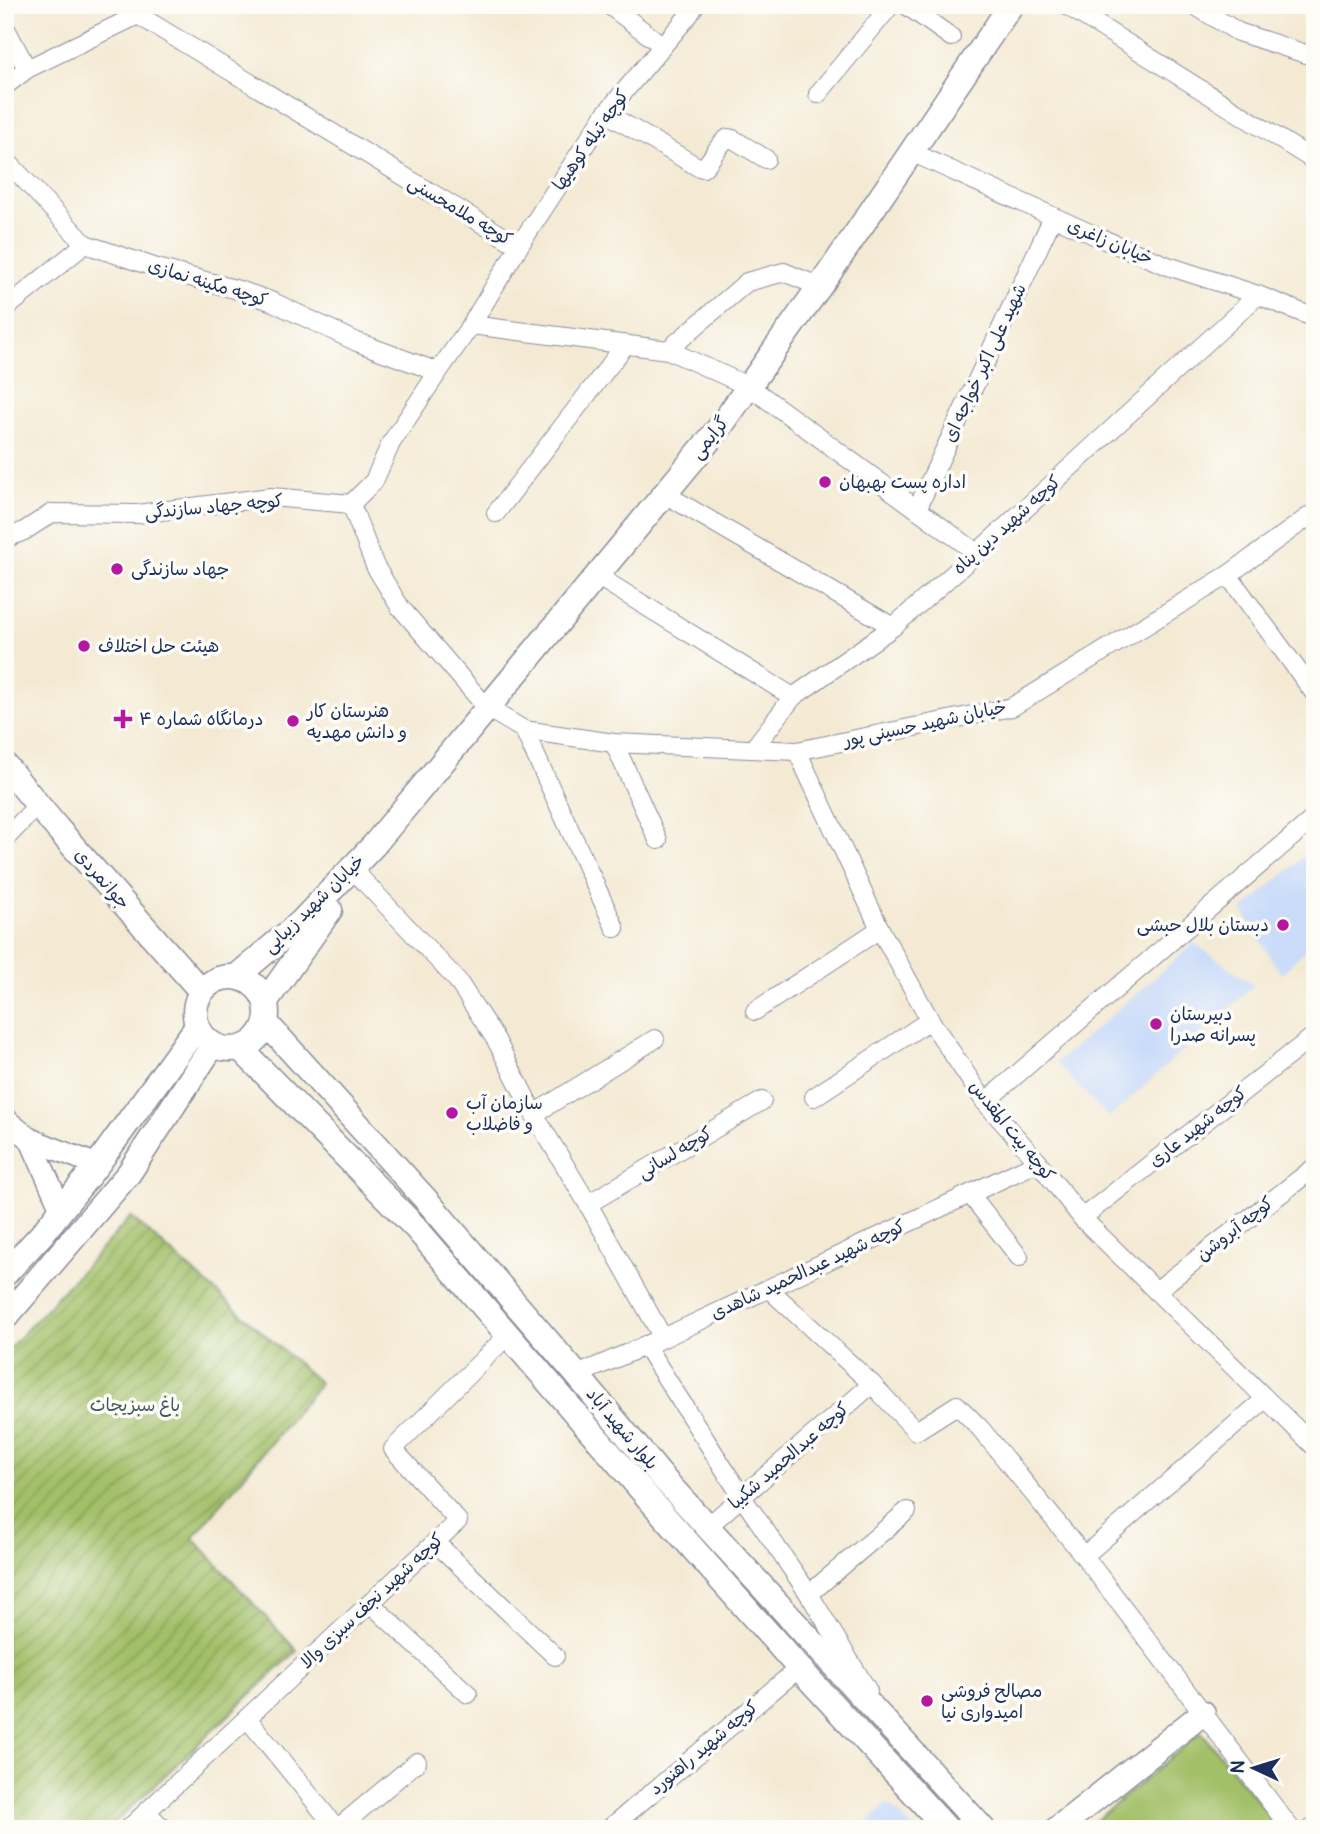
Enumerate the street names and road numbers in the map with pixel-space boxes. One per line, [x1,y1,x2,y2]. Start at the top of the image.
street label: کوچه تیله کوهیها [548,85,635,195]
street label: کوچه ملامحسنی [404,171,517,251]
street label: خیابان زاغری [1064,214,1156,270]
street label: کوچه مکینه نمازی [145,254,271,312]
street label: شهید علی اکبر خواجه ای [938,280,1032,446]
street label: گرایمی [686,412,734,464]
street label: کوچه شهید دین پناه [948,470,1066,580]
street label: کوچه جهاد سازندگی [144,489,284,525]
street label: خیابان شهید حسینی پور [840,696,1009,753]
street label: جوانمردی [69,844,135,914]
street label: خیابان شهید زیبایی [258,850,370,958]
street label: کوچه بیت المقدس [964,1076,1060,1187]
street label: کوچه شهید عاری [1144,1081,1252,1173]
street label: کوچه لسانی [633,1122,717,1184]
street label: کوچه آبروشن [1192,1191,1279,1266]
street label: کوچه شهید عبدالحمید شاهدی [707,1215,909,1325]
street label: بلوار شهید آباد [581,1383,663,1475]
street label: کوچه عبدالحمید شکیبا [724,1397,854,1515]
street label: کوچه شهید نجف سبزی والا [295,1528,449,1674]
street label: کوچه شهید راهنورد [645,1695,764,1800]

